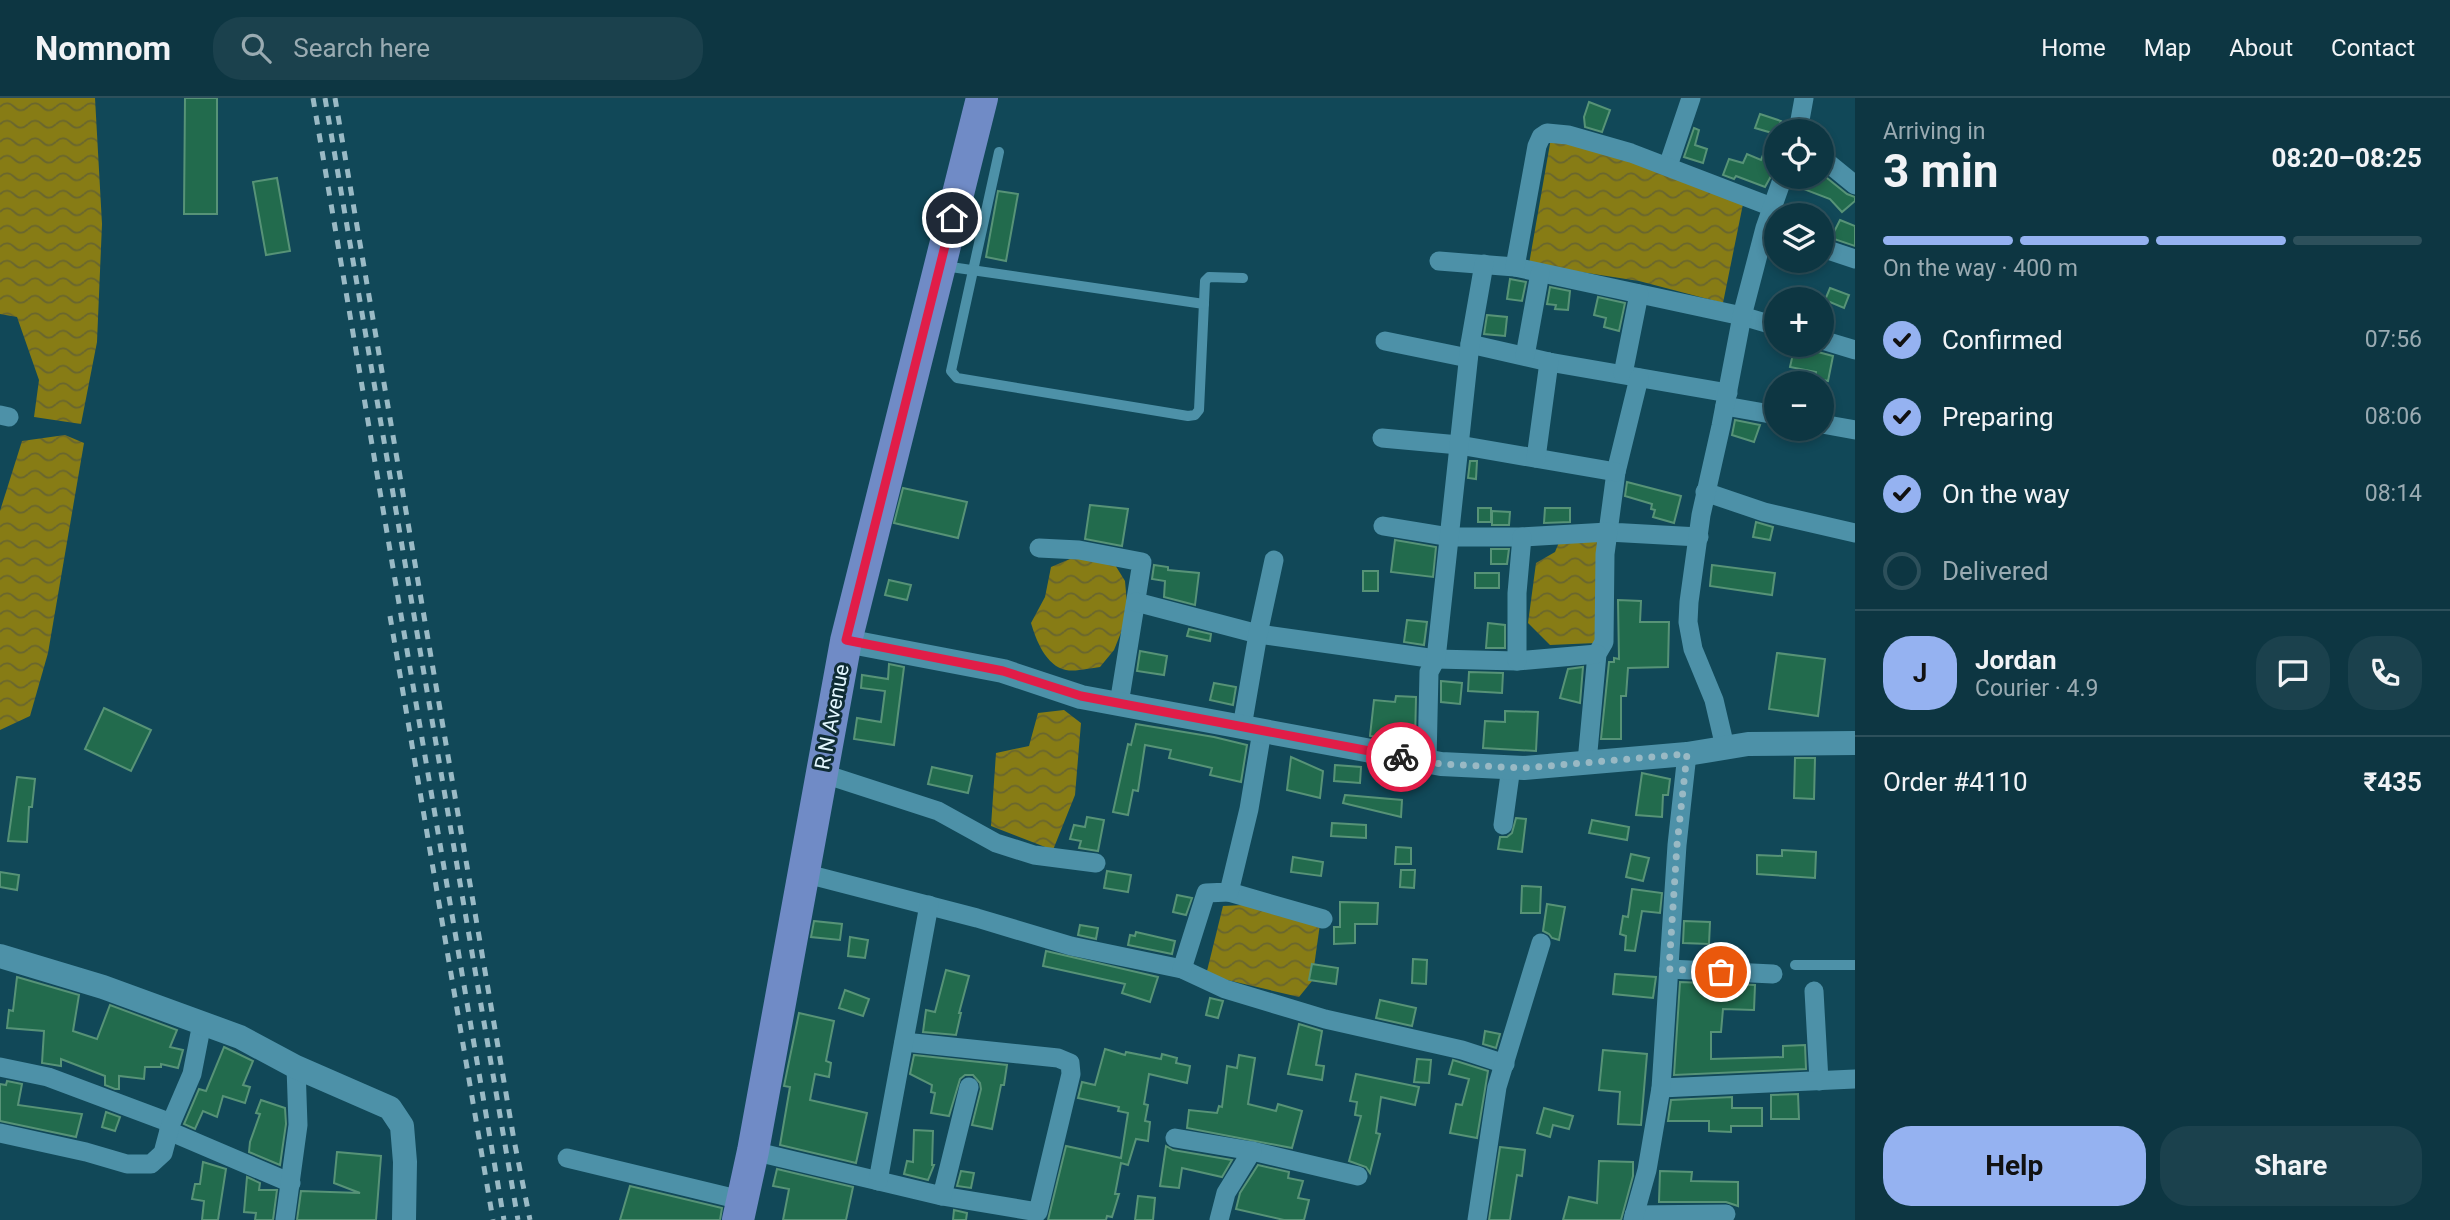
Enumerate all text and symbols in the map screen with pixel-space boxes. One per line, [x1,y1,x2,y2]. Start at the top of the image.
search box [213,17,703,80]
text: Nomnom [35,29,171,68]
icon: search [237,29,275,67]
text: Search here [293,33,430,63]
text: Home [2041,34,2106,62]
text: Map [2144,34,2191,62]
text: About [2229,34,2293,62]
text: Contact [2331,34,2415,62]
text: Arriving in [1883,118,1986,145]
map controls [1764,119,1834,441]
button: locate [1764,119,1834,189]
text: 08:20–08:25 [2272,143,2422,173]
text: 3 min [1883,144,1999,198]
pin [922,188,982,248]
icon: home [933,199,971,237]
button: layers [1764,203,1834,273]
text: On the way · 400 m [1883,255,2078,282]
button: + [1764,287,1834,357]
icon: check [1883,321,1921,359]
text: Confirmed [1942,325,2063,355]
text: 07:56 [2365,326,2422,353]
button: − [1764,371,1834,441]
icon: check [1883,398,1921,436]
text: Preparing [1942,402,2054,432]
text: 08:06 [2365,403,2422,430]
icon: check [1883,475,1921,513]
text: On the way [1942,479,2070,509]
text: 08:14 [2365,480,2422,507]
text: Delivered [1942,556,2049,586]
button: chat [2256,636,2330,710]
button: phone [2348,636,2422,710]
text: Jordan [1975,645,2057,675]
text: J [1913,658,1927,688]
street label: R N Avenue [810,662,854,772]
text: Courier · 4.9 [1975,675,2098,702]
courier [1366,722,1436,792]
icon: bike [1382,738,1420,776]
text: Order #4110 [1883,767,2028,797]
text: ₹435 [2364,767,2422,797]
pin [1691,942,1751,1002]
icon: bag [1702,953,1740,991]
button: Help [1883,1126,2146,1206]
button: Share [2160,1126,2422,1206]

